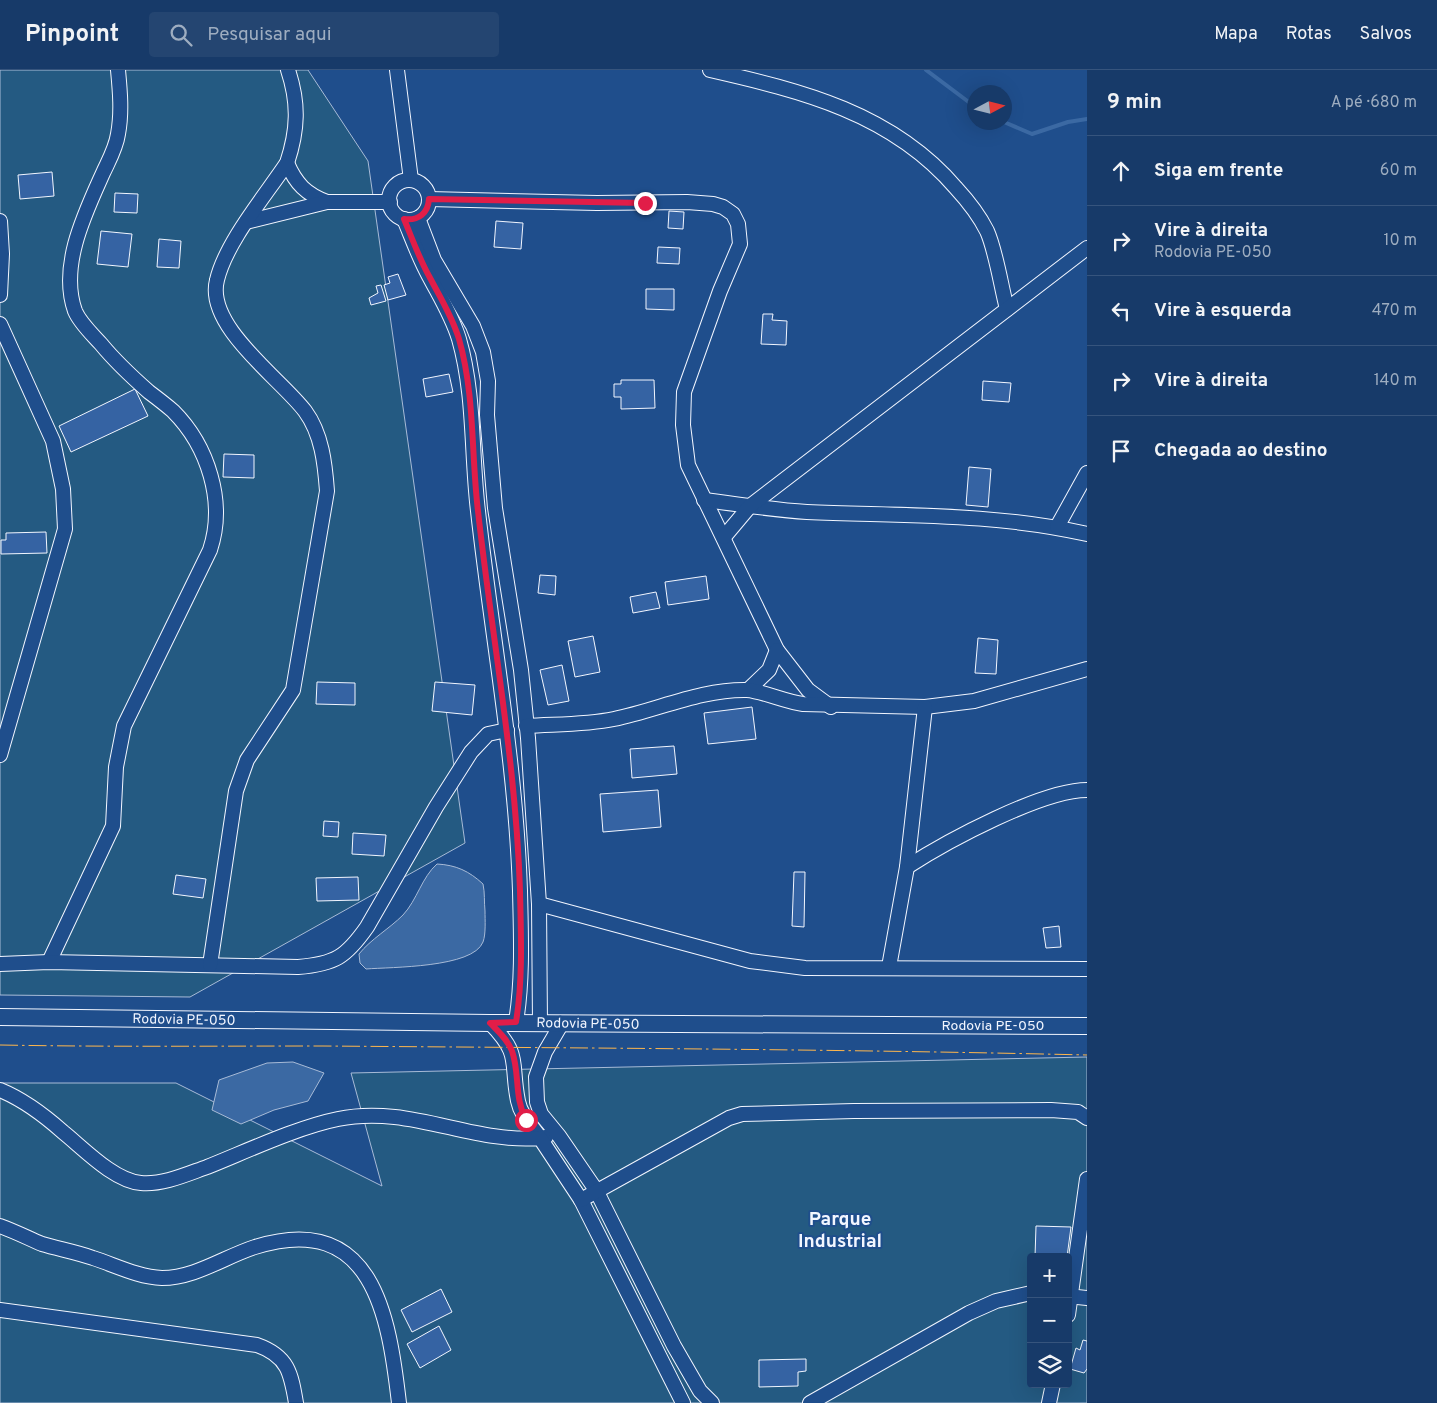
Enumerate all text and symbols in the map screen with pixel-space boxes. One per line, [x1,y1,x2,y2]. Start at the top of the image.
search box [149,12,499,57]
text: Pinpoint [25,20,119,50]
icon: search [167,21,195,49]
text: Pesquisar aqui [207,23,331,47]
text: Mapa [1214,23,1258,46]
text: Rotas [1286,23,1332,46]
text: Salvos [1360,23,1412,46]
north arrow [967,85,1012,130]
text: 9 min [1107,89,1162,116]
text: A pé · 680 m [1331,93,1417,113]
icon: ahead [1107,157,1135,185]
text: Siga em frente [1154,159,1283,183]
text: 60 m [1380,161,1417,181]
route end [634,192,657,215]
text: Vire à direita [1154,219,1268,243]
icon: right [1107,227,1135,255]
text: 10 m [1383,231,1417,251]
text: Rodovia PE-050 [1154,243,1272,263]
icon: left [1107,297,1135,325]
text: Vire à esquerda [1154,299,1292,323]
text: 470 m [1372,301,1417,321]
icon: right [1107,367,1135,395]
text: Vire à direita [1154,369,1268,393]
text: 140 m [1374,371,1417,391]
icon: arrive [1107,437,1135,465]
text: Chegada ao destino [1154,439,1328,463]
street label: Rodovia PE-050 [132,1011,236,1030]
street label: Rodovia PE-050 [536,1015,640,1034]
street label: Rodovia PE-050 [941,1018,1045,1035]
route start [515,1109,538,1132]
district label: Parque Industrial [798,1208,882,1254]
map controls [1027,1253,1072,1388]
button: + [1027,1253,1072,1298]
button: − [1027,1298,1072,1343]
button: layers [1027,1343,1072,1388]

